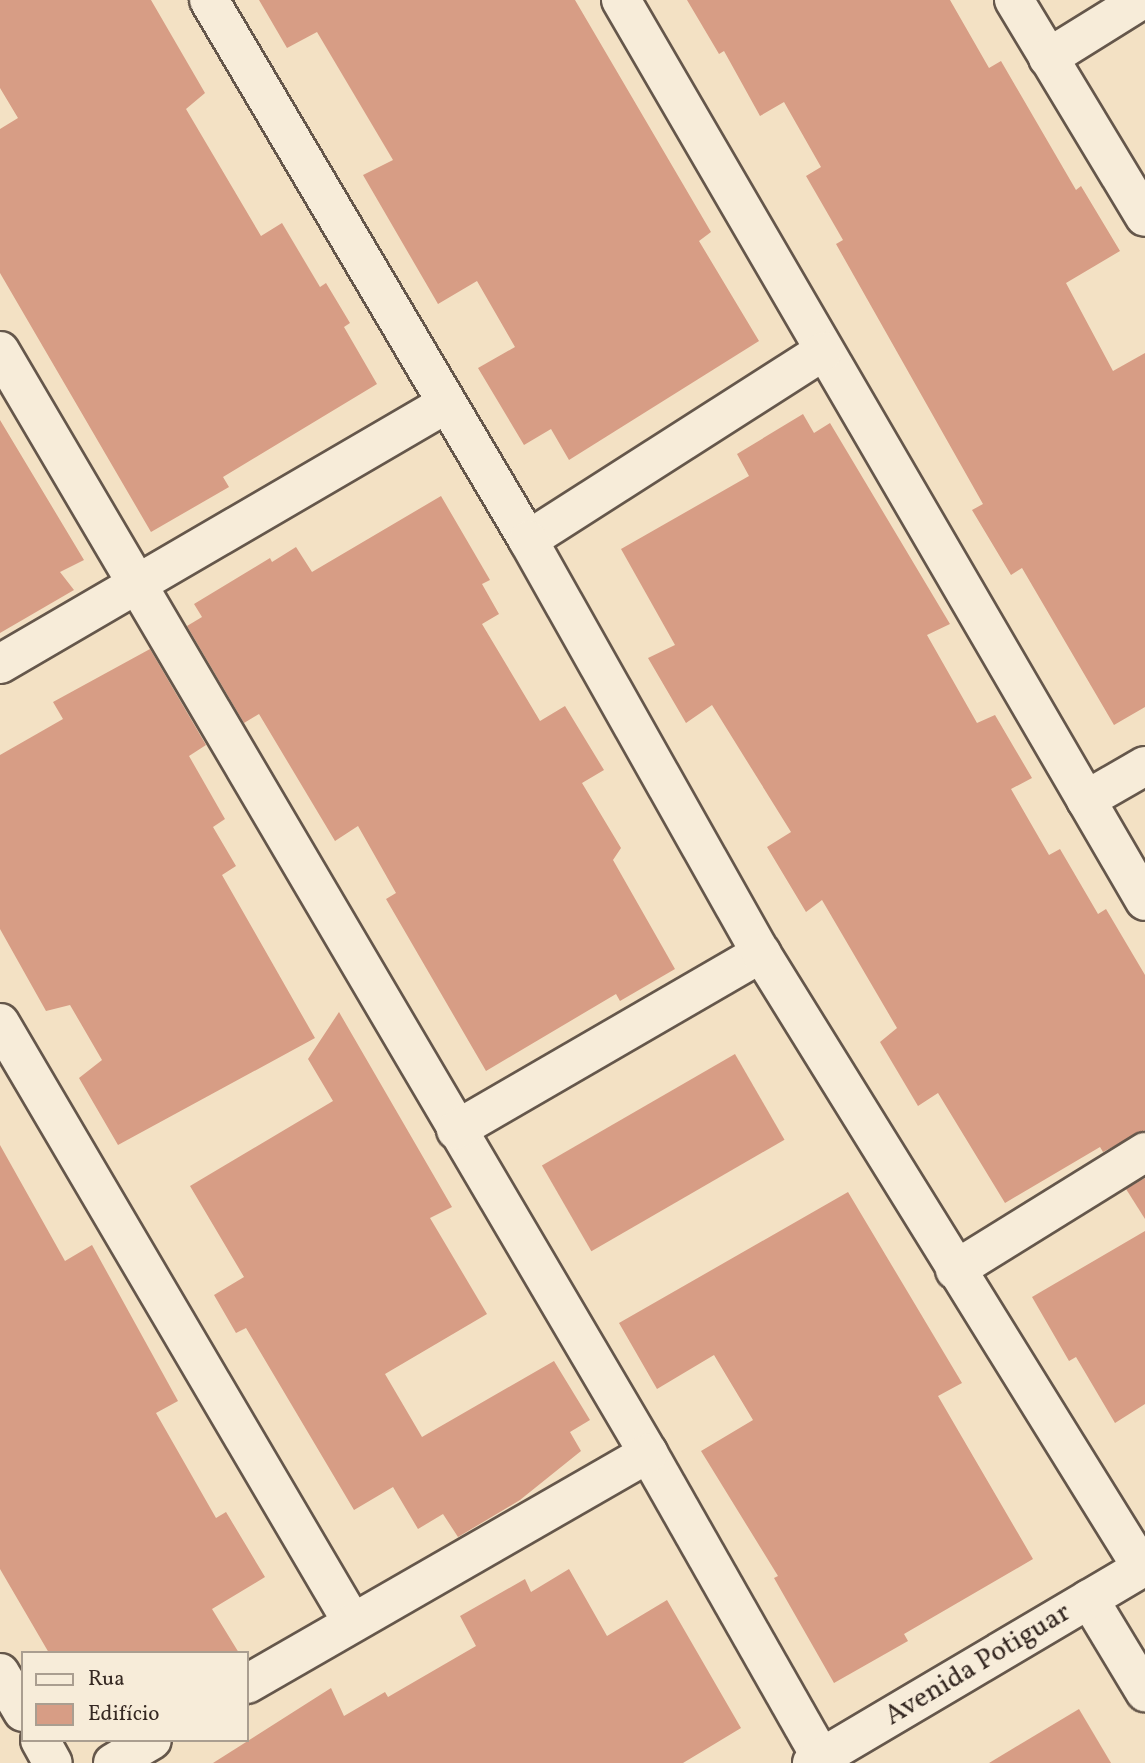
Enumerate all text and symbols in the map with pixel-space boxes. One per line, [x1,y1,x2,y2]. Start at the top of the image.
street label: Avenida Potiguar [879,1596,1077,1734]
legend [21,1651,248,1742]
text: Rua [88,1665,125,1694]
text: Edifício [88,1700,160,1729]

